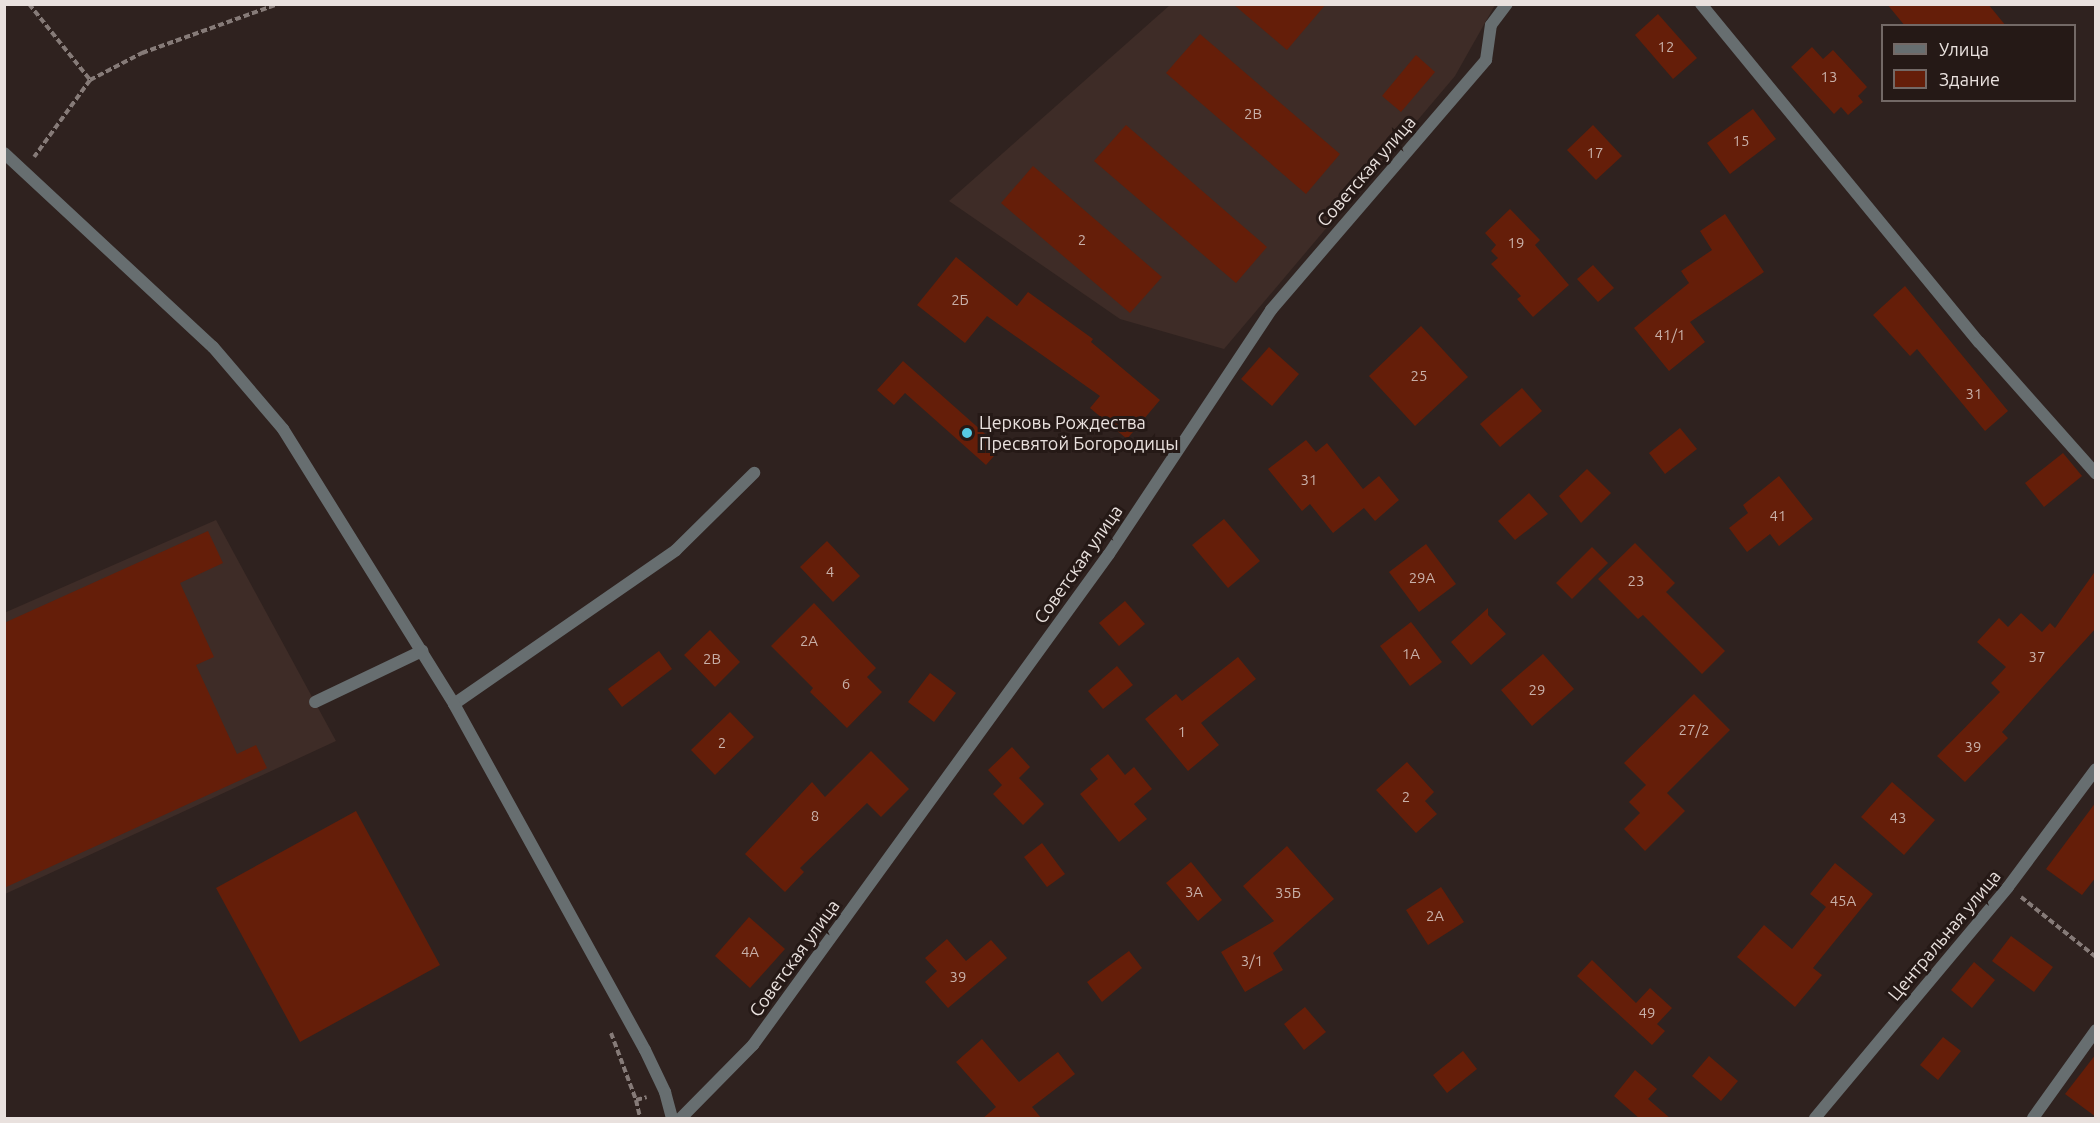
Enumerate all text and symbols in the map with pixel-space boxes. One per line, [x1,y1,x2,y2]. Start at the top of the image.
legend [1881,24,2076,102]
house number: 12 [1658,38,1674,56]
text: Улица [1939,39,1989,59]
house number: 13 [1821,68,1837,86]
text: Здание [1939,69,2000,89]
house number: 2В [1244,105,1262,123]
street label: Советская улица [1312,111,1420,231]
house number: 15 [1733,132,1749,150]
house number: 17 [1587,144,1603,162]
house number: 2 [1078,231,1086,249]
house number: 19 [1508,234,1524,252]
house number: 2Б [951,291,969,309]
house number: 41/1 [1655,326,1685,344]
house number: 25 [1411,367,1427,385]
house number: 31 [1966,385,1982,403]
place label: Церковь Рождества Пресвятой Богородицы [979,412,1179,454]
marker: Церковь Рождества Пресвятой Богородицы [960,426,974,440]
house number: 31 [1301,471,1317,489]
street label: Советская улица [1029,501,1127,627]
house number: 41 [1770,507,1786,525]
house number: 4 [826,563,834,581]
house number: 29А [1409,569,1435,587]
house number: 23 [1628,572,1644,590]
house number: 2А [800,632,818,650]
house number: 1А [1402,645,1420,663]
house number: 37 [2029,648,2045,666]
house number: 2В [703,650,721,668]
house number: 6 [842,675,850,693]
house number: 29 [1529,681,1545,699]
house number: 27/2 [1679,721,1709,739]
house number: 1 [1178,723,1186,741]
house number: 2 [718,734,726,752]
house number: 39 [1965,738,1981,756]
house number: 2 [1402,788,1410,806]
house number: 8 [811,807,819,825]
house number: 43 [1890,809,1906,827]
street label: Центральная улица [1883,865,2005,1005]
house number: 3А [1185,883,1203,901]
house number: 35Б [1275,884,1301,902]
house number: 45А [1830,892,1856,910]
street label: Советская улица [744,895,844,1021]
house number: 2А [1426,907,1444,925]
house number: 4А [741,943,759,961]
house number: 3/1 [1241,952,1263,970]
house number: 39 [950,968,966,986]
house number: 49 [1639,1004,1655,1022]

